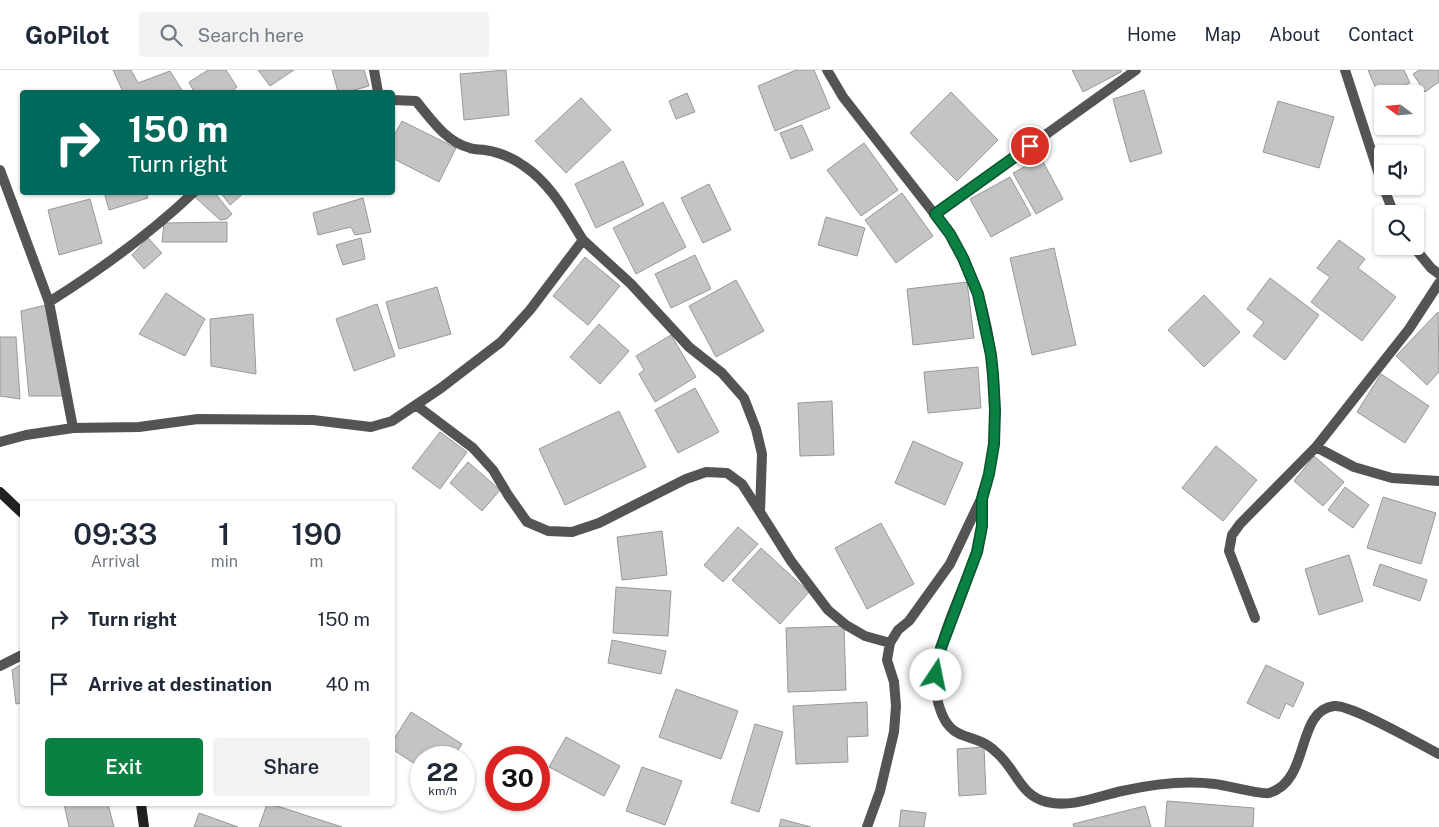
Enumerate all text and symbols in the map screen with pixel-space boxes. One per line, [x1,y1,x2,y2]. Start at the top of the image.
search box [139,12,489,57]
text: GoPilot [25,21,109,49]
icon: search [157,21,185,49]
text: Search here [197,24,304,46]
text: Home [1127,24,1177,45]
text: Map [1205,24,1241,45]
text: About [1269,24,1320,45]
text: Contact [1348,24,1414,45]
north arrow [1374,85,1424,135]
map controls [1374,85,1424,255]
text: 150 m [128,109,228,150]
icon: right [45,110,110,175]
pin [1009,125,1051,167]
icon: arrive [1016,132,1044,160]
button: sound [1374,145,1424,195]
text: Turn right [128,151,228,177]
button: search [1374,205,1424,255]
text: 09:33 [73,516,158,552]
text: 1 [218,516,231,552]
text: 190 [291,516,342,552]
text: Arrival [91,552,140,571]
text: min [211,552,238,571]
text: m [310,552,323,571]
icon: right [45,605,73,633]
text: Turn right [88,608,177,630]
text: 150 m [317,608,370,630]
position arrow [909,648,961,700]
icon: arrive [45,670,73,698]
text: Arrive at destination [88,673,272,695]
text: 40 m [325,673,370,695]
button: Exit [45,738,203,796]
button: Share [213,738,370,796]
speed limit sign: 30 [485,746,550,811]
text: 22 [427,757,458,787]
text: km/h [428,784,457,798]

